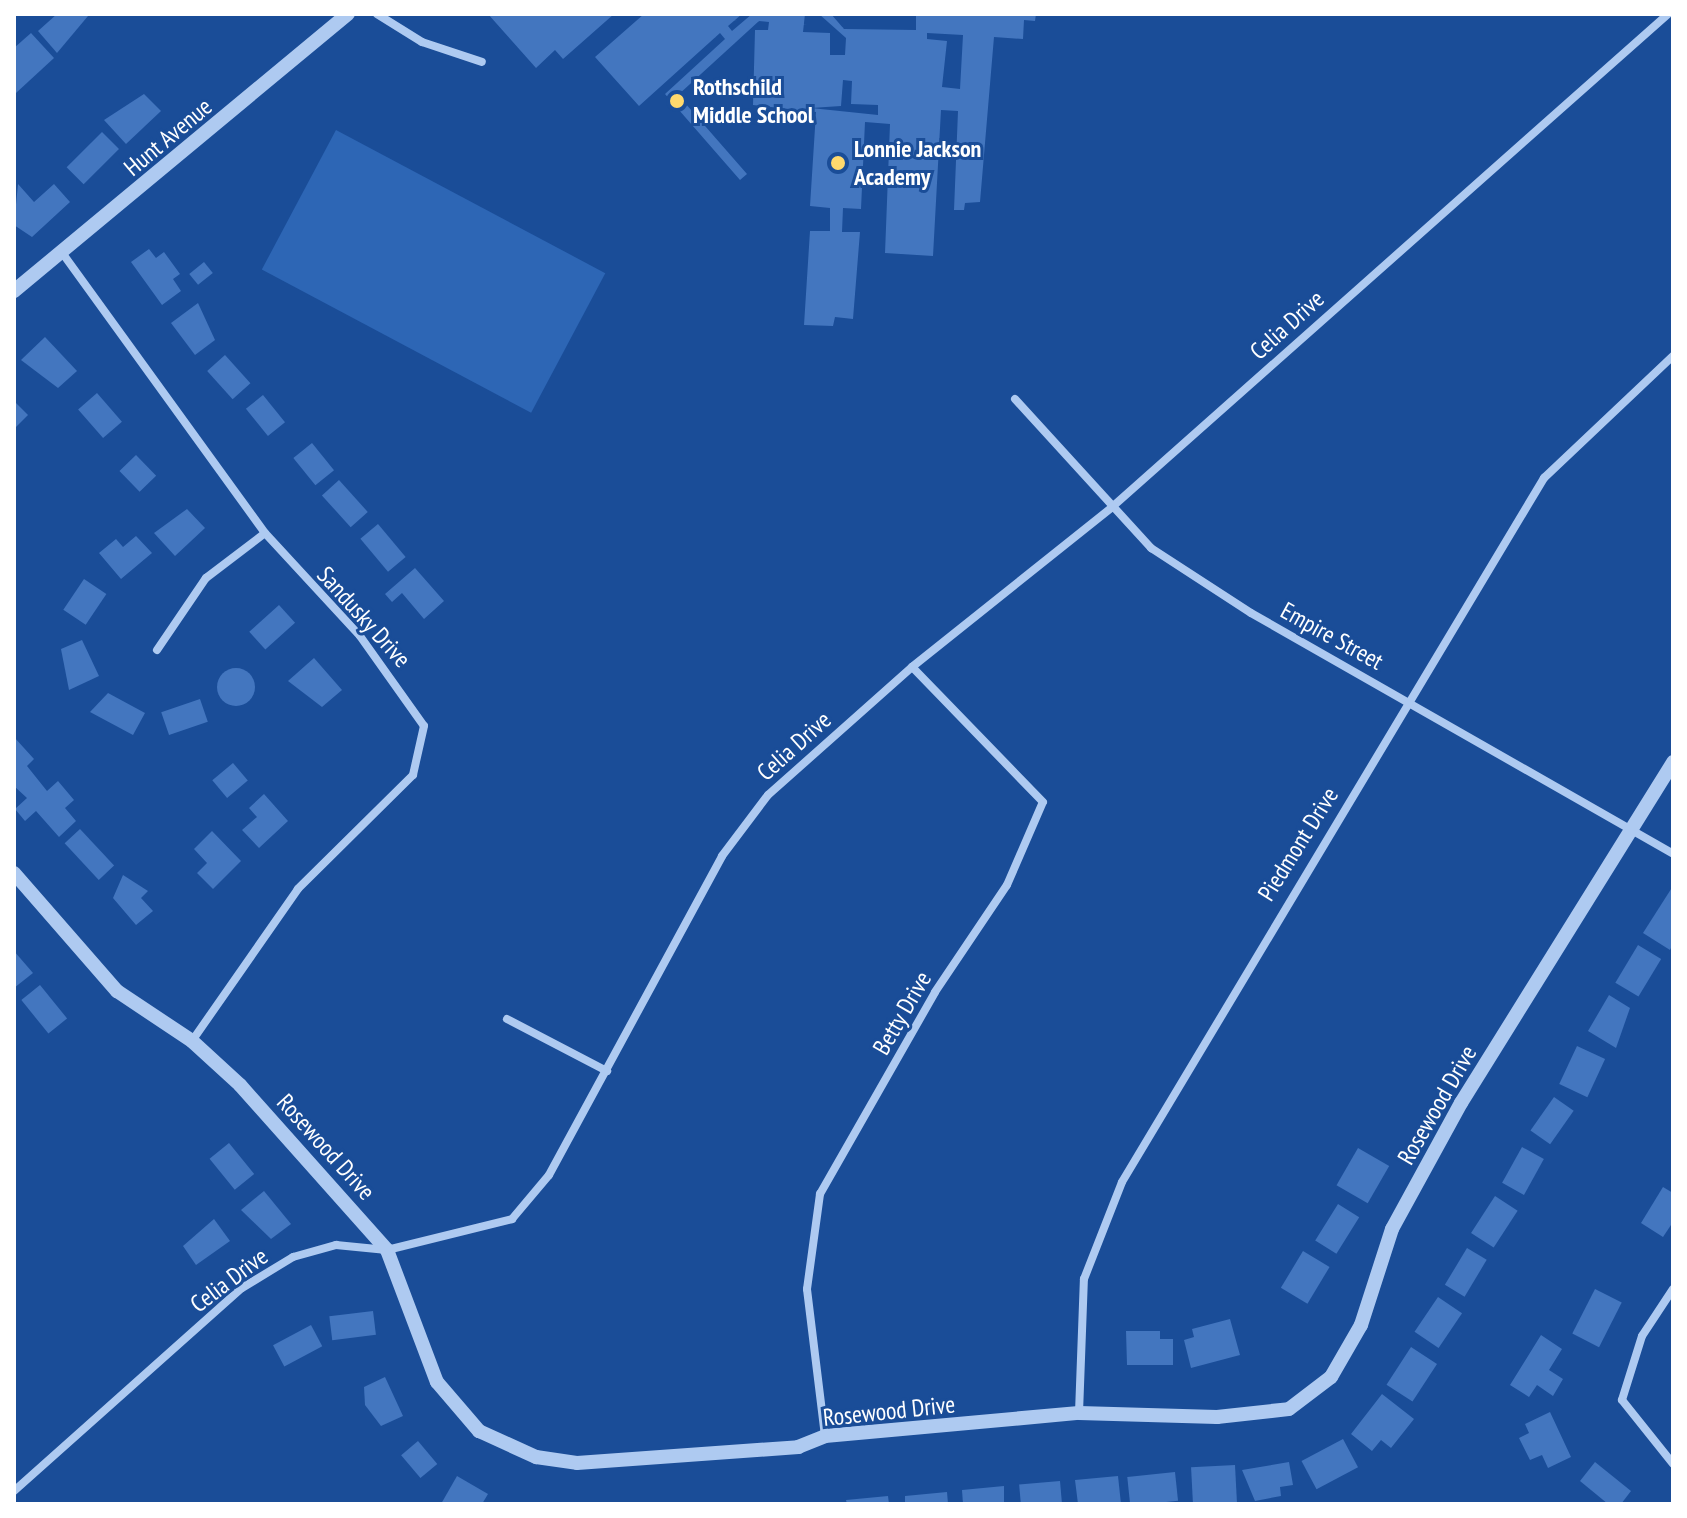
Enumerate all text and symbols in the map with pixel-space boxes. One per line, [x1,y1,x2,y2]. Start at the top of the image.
place label: Rothschild Middle School [693,73,814,129]
street label: Hunt Avenue [118,92,218,182]
marker: Rothschild Middle School [668,92,686,110]
place label: Lonnie Jackson Academy [854,135,981,191]
marker: Lonnie Jackson Academy [829,154,847,172]
street label: Celia Drive [1244,284,1330,366]
street label: Sandusky Drive [311,560,417,674]
street label: Empire Street [1276,596,1388,676]
street label: Celia Drive [751,705,837,787]
street label: Piedmont Drive [1252,782,1344,906]
street label: Betty Drive [867,966,937,1060]
street label: Rosewood Drive [1391,1040,1483,1170]
street label: Rosewood Drive [271,1088,381,1206]
street label: Celia Drive [185,1242,273,1318]
street label: Rosewood Drive [822,1390,956,1432]

